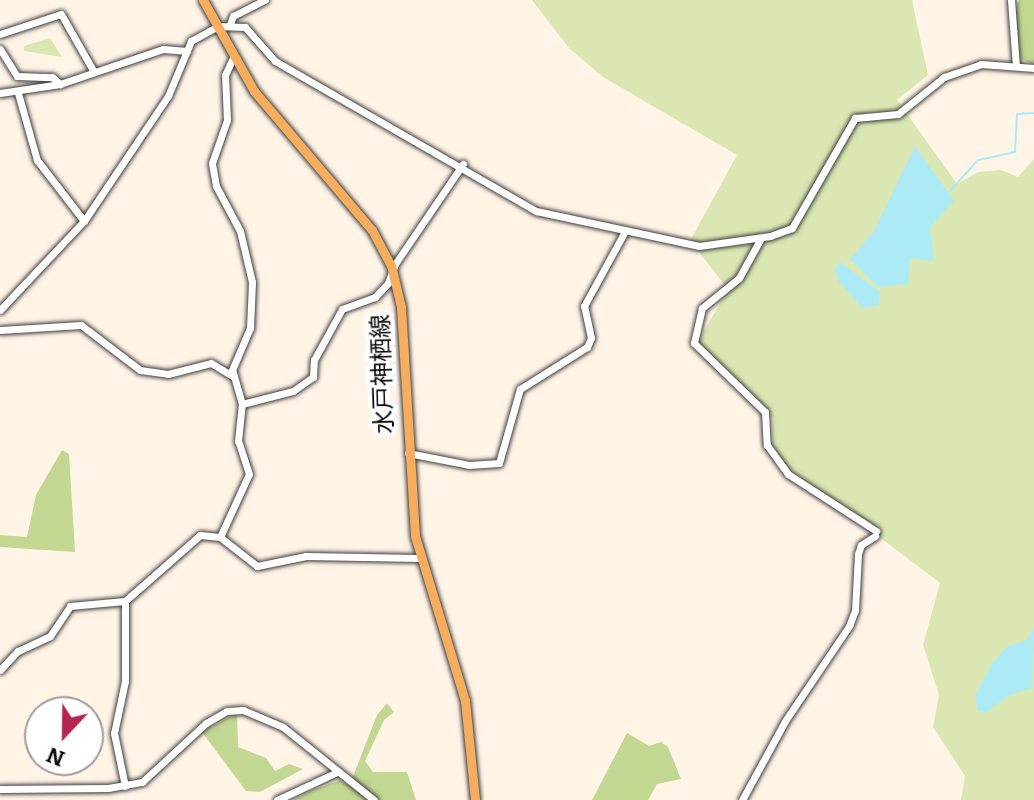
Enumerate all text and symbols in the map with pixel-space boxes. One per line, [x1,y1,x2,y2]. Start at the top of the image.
street label: 水戸神栖線 [367,314,399,434]
north arrow [24,696,104,776]
text: N [43,741,69,773]

